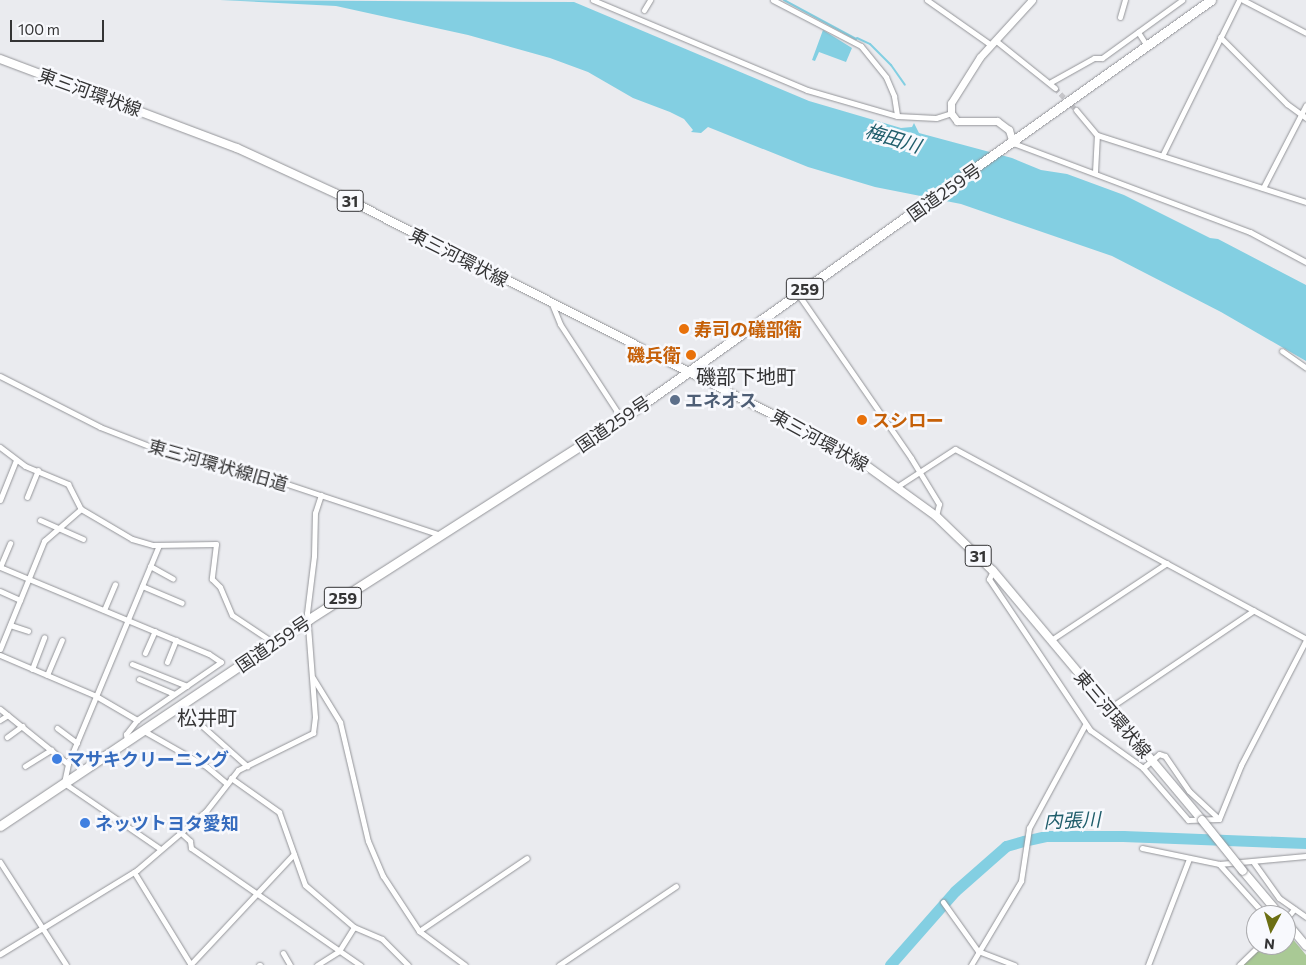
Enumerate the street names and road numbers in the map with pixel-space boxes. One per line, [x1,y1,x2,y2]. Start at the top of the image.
street label: 東三河環状線 [36,63,144,121]
street label: 国道259号 [903,159,985,225]
road number: 31 [336,188,364,215]
street label: 東三河環状線 [406,223,512,291]
road number: 259 [785,276,825,302]
street label: 国道259号 [572,391,654,457]
street label: 東三河環状線 [768,404,872,476]
street label: 東三河環状線旧道 [146,435,290,495]
road number: 31 [964,542,992,570]
road number: 259 [323,584,363,612]
street label: 国道259号 [232,611,314,677]
street label: 東三河環状線 [1070,666,1156,762]

